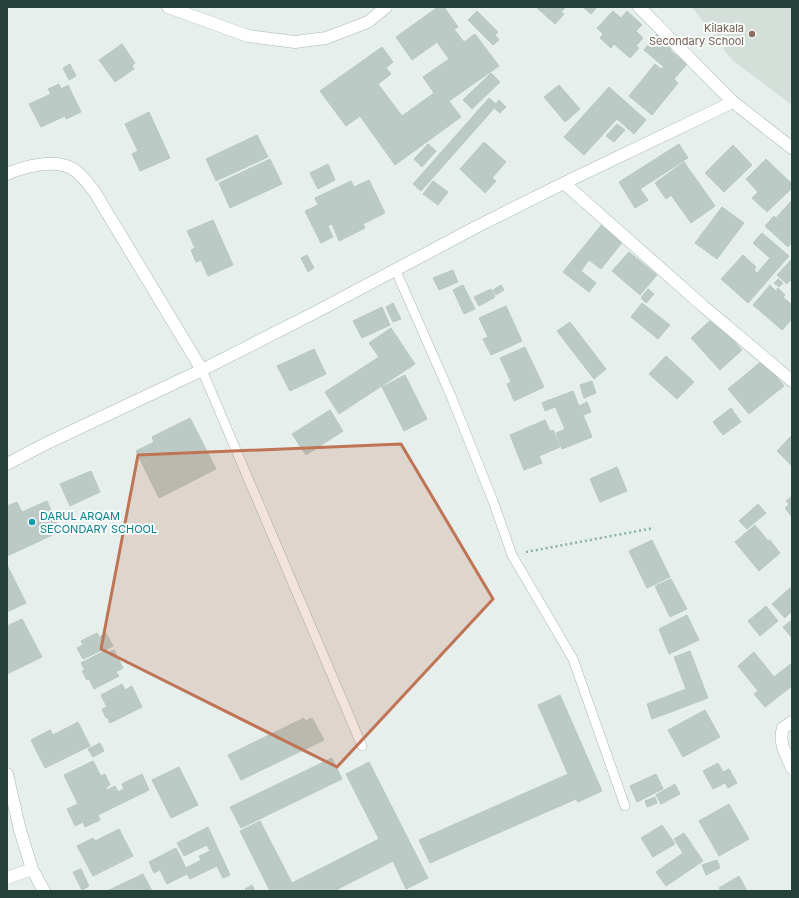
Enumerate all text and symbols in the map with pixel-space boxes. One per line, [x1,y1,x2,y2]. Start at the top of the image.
place label: Kilakala Secondary School [649,21,744,48]
marker: Kilakala Secondary School [747,29,757,39]
place label: DARUL ARQAM SECONDARY SCHOOL [40,509,157,536]
marker: DARUL ARQAM SECONDARY SCHOOL [27,517,37,527]

